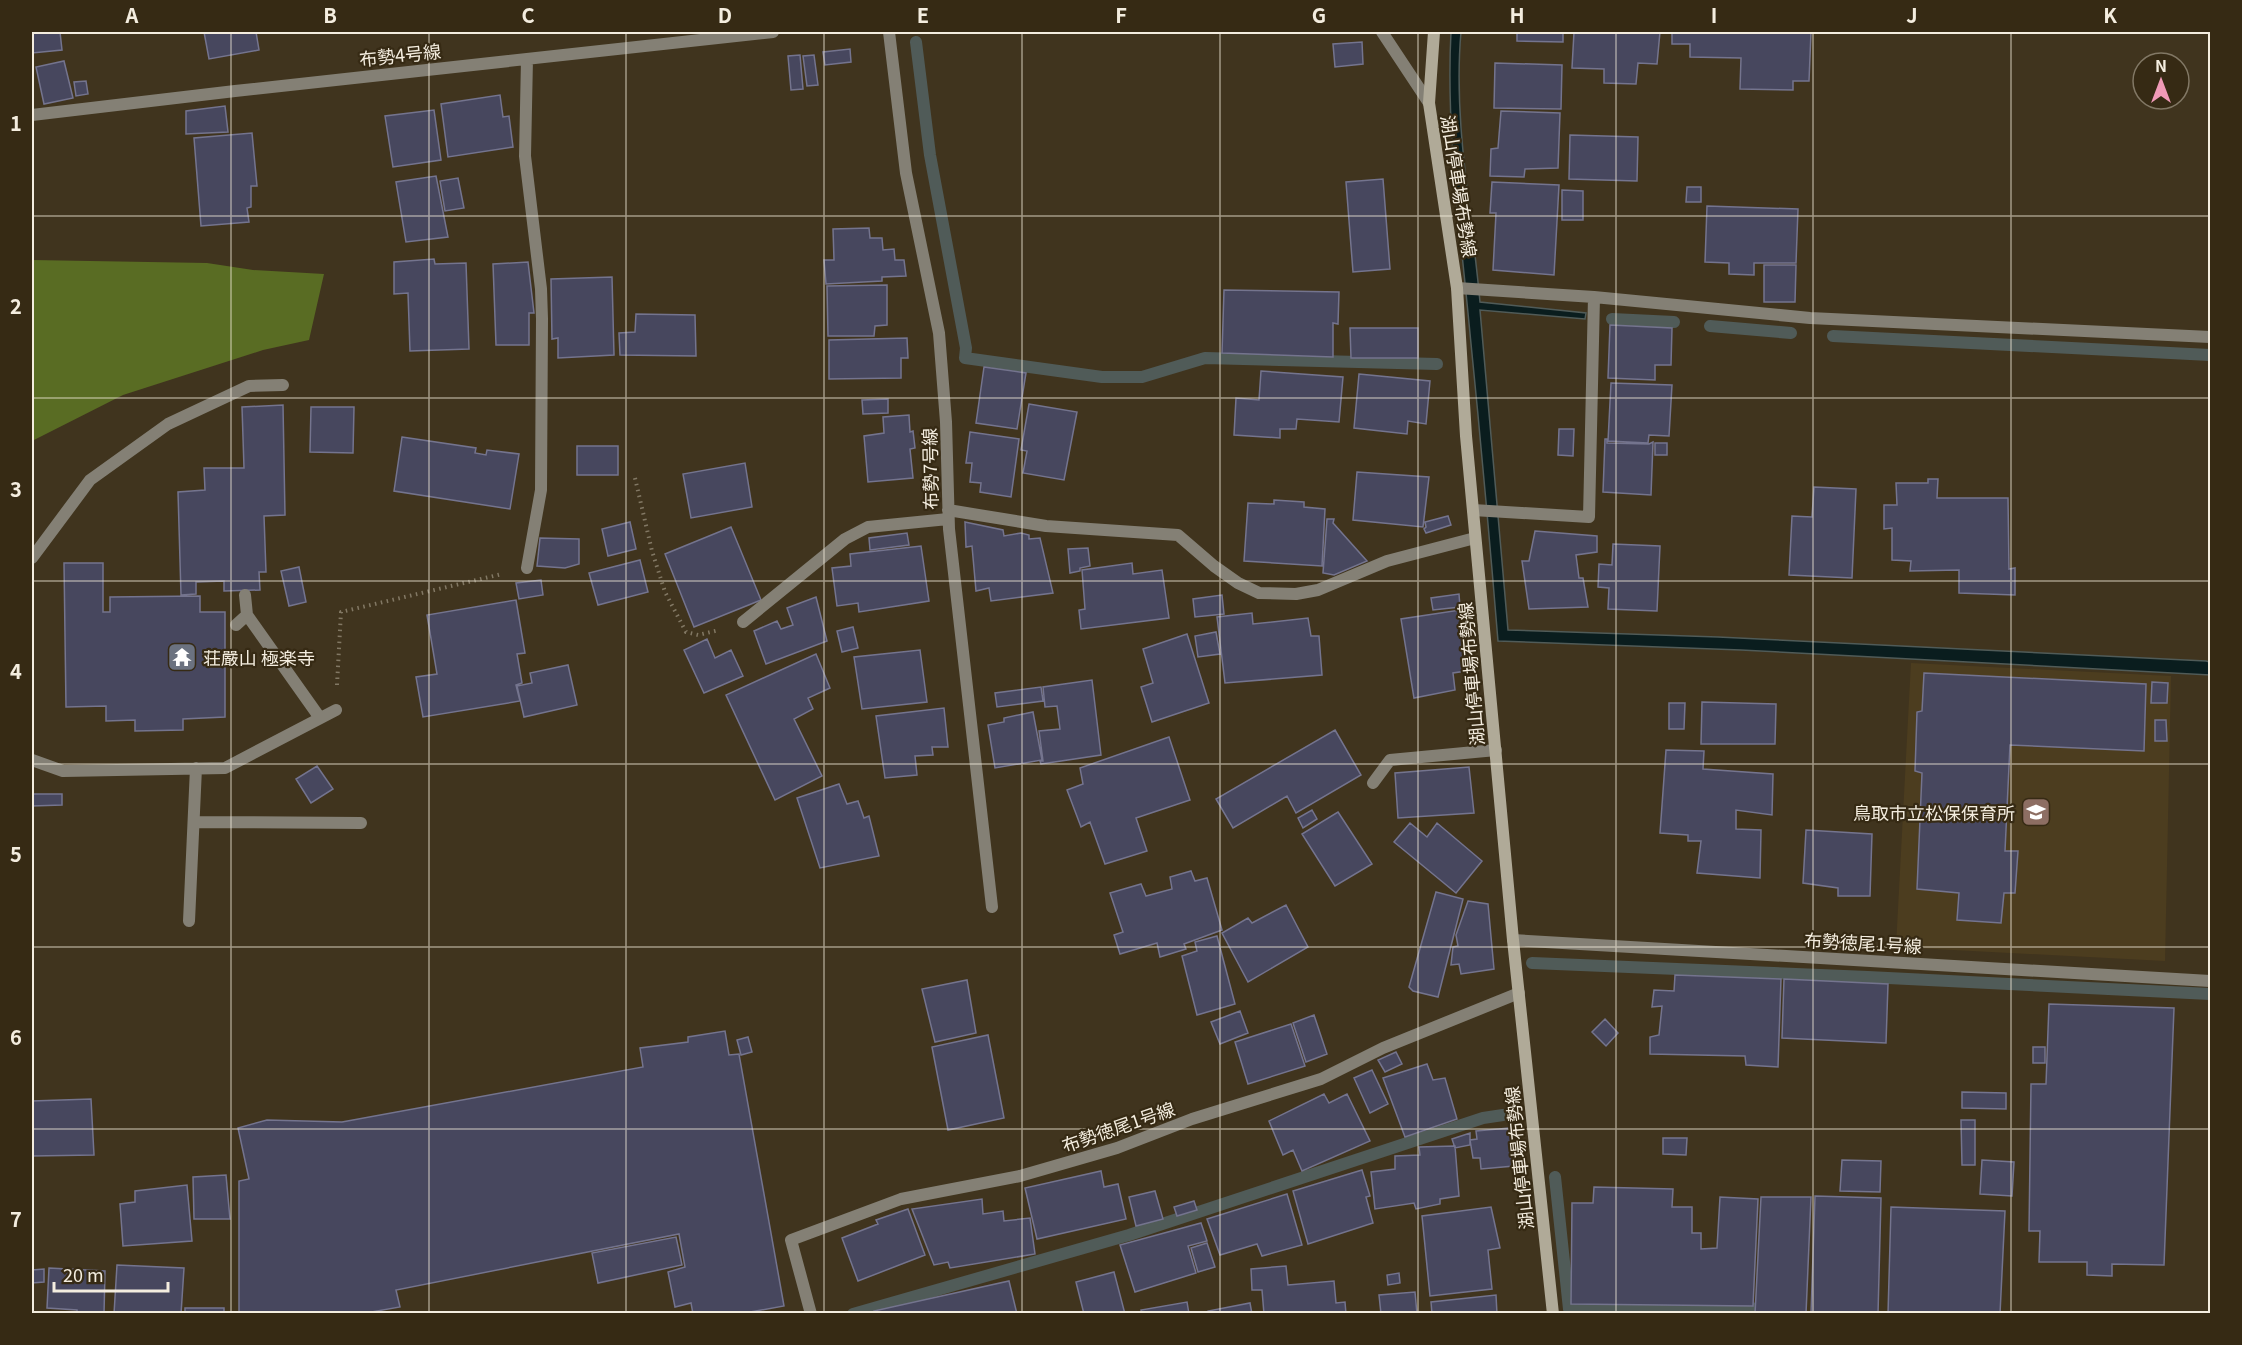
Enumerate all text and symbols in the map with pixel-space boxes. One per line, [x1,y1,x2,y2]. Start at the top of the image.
text: A [125,0,139,29]
text: B [323,0,337,29]
text: C [521,0,535,29]
text: D [718,0,732,29]
text: E [917,0,929,29]
text: F [1115,0,1127,29]
text: G [1312,0,1326,29]
text: H [1509,0,1525,29]
text: I [1711,0,1717,29]
text: J [1906,0,1918,29]
text: K [2103,0,2117,29]
street label: 布勢4号線 [358,37,442,71]
north arrow [2131,51,2191,111]
text: N [2155,53,2167,77]
text: 1 [10,108,22,137]
street label: 湖山停車場布勢線 [1436,113,1484,259]
text: 2 [10,291,22,320]
street label: 布勢7号線 [915,428,943,510]
text: 3 [10,474,22,503]
street label: 湖山停車場布勢線 [1451,601,1489,747]
temple icon: 荘嚴山 極楽寺 [166,641,198,673]
place label: 荘嚴山 極楽寺 [203,644,315,670]
text: 4 [10,656,22,685]
school or university icon: 鳥取市立松保保育所 [2020,796,2052,828]
place label: 鳥取市立松保保育所 [1853,799,2015,825]
text: 5 [10,839,22,868]
street label: 布勢徳尾1号線 [1803,926,1923,958]
text: 6 [10,1022,22,1051]
street label: 湖山停車場布勢線 [1498,1085,1538,1231]
street label: 布勢徳尾1号線 [1058,1094,1178,1158]
text: 7 [10,1204,22,1233]
scale bar [54,1255,168,1293]
text: 20 m [63,1261,104,1287]

